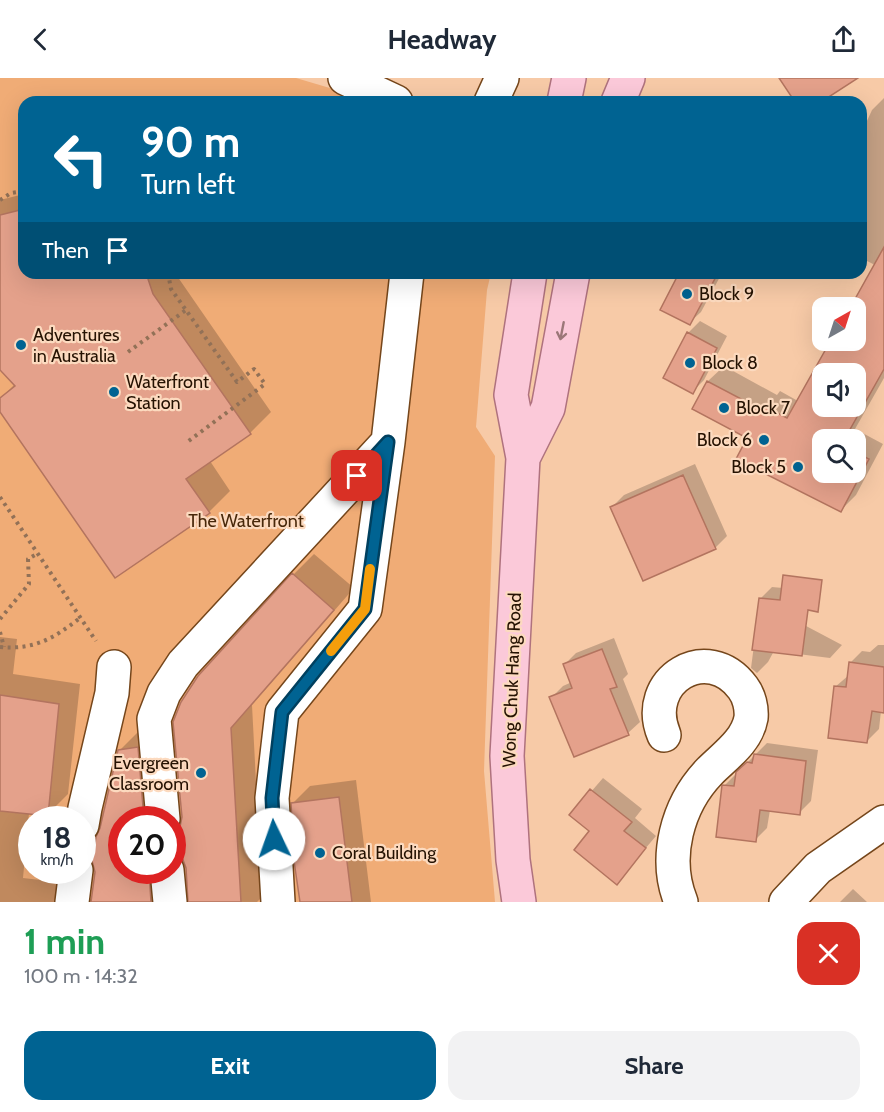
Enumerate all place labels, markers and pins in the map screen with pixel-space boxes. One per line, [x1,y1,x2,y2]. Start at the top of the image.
place label: Block 9 [699,283,754,305]
marker: Block 9 [680,287,694,301]
place label: Adventures in Australia [33,324,119,367]
marker: Adventures in Australia [14,338,28,352]
place label: Block 8 [702,352,758,374]
marker: Block 8 [683,356,697,370]
place label: Waterfront Station [126,371,209,414]
marker: Waterfront Station [107,385,121,399]
place label: Block 7 [736,397,790,419]
marker: Block 7 [717,401,731,415]
place label: Block 6 [697,429,752,451]
marker: Block 6 [757,433,771,447]
pin [331,450,382,501]
place label: Block 5 [731,456,786,478]
marker: Block 5 [791,460,805,474]
place label: Evergreen Classroom [109,752,189,795]
marker: Evergreen Classroom [194,766,208,780]
place label: Coral Building [332,842,437,864]
marker: Coral Building [313,846,327,860]

